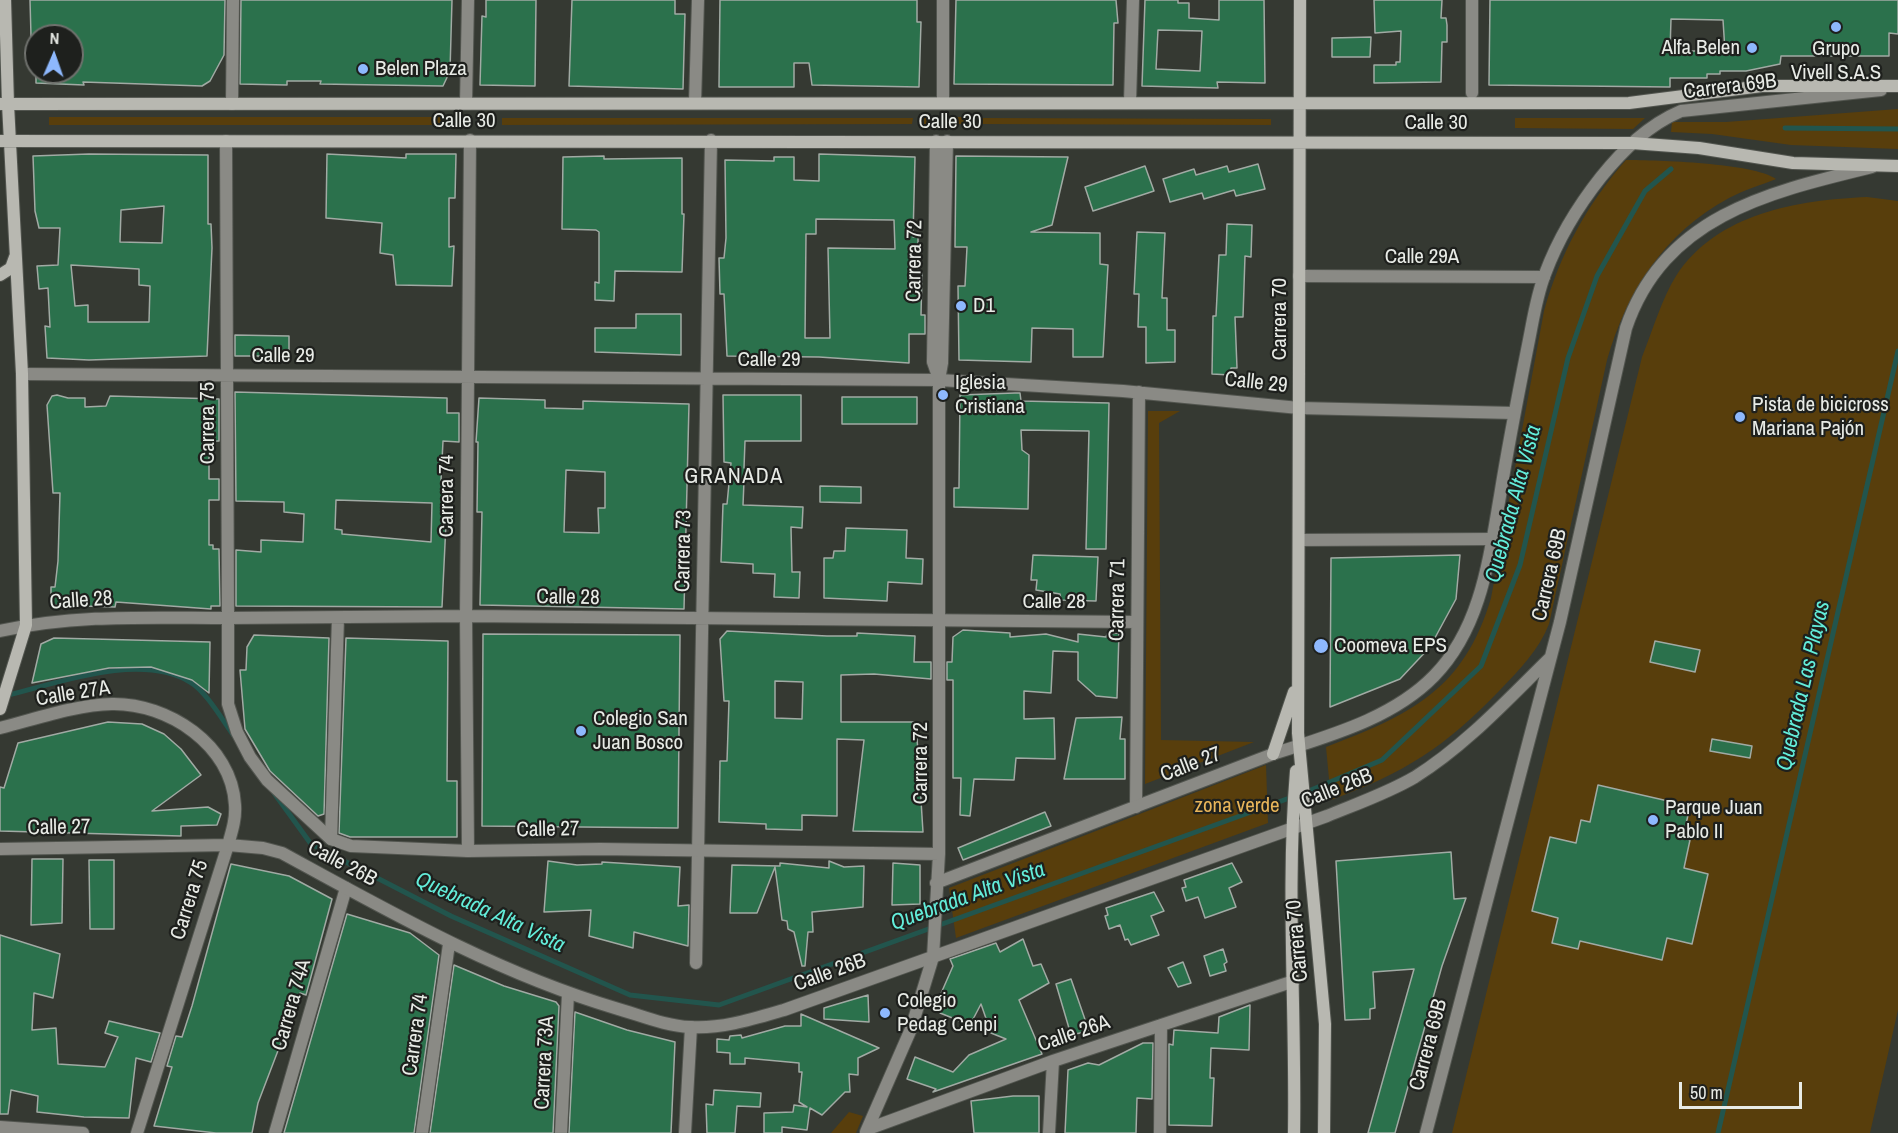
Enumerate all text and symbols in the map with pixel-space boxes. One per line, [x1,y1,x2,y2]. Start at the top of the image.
marker: Grupo Vivell S.A.S [1829,20,1843,34]
north arrow [24,24,84,84]
text: N [49,27,60,49]
place label: Alfa Belen [1662,35,1740,61]
place label: Grupo Vivell S.A.S [1791,36,1881,86]
marker: Alfa Belen [1745,41,1759,55]
place label: Belen Plaza [375,56,467,82]
marker: Belen Plaza [356,62,370,76]
street label: Carrera 69B [1682,69,1778,105]
street label: Calle 30 [432,108,496,134]
street label: Calle 30 [918,109,982,135]
street label: Calle 30 [1404,110,1468,136]
street label: Carrera 72 [902,220,928,302]
street label: Calle 29A [1385,244,1459,270]
street label: Carrera 70 [1267,278,1293,360]
place label: D1 [973,293,995,319]
marker: D1 [954,299,968,313]
street label: Calle 29 [251,343,315,369]
street label: Calle 29 [737,347,801,373]
street label: Calle 29 [1223,367,1289,399]
place label: Iglesia Cristiana [955,370,1025,420]
street label: Carrera 75 [195,382,221,464]
marker: Iglesia Cristiana [936,388,950,402]
place label: Pista de bicicross Mariana Pajón [1752,392,1889,442]
marker: Pista de bicicross Mariana Pajón [1733,410,1747,424]
water label: Quebrada Alta Vista [1480,422,1548,586]
street label: Carrera 74 [434,455,460,537]
district label: GRANADA [684,464,784,490]
street label: Carrera 73 [671,510,697,592]
street label: Carrera 69B [1527,526,1573,624]
street label: Carrera 71 [1105,559,1131,641]
street label: Calle 28 [536,585,600,611]
street label: Calle 28 [49,586,113,616]
street label: Calle 28 [1022,589,1086,615]
water label: Quebrada Las Playas [1772,599,1836,773]
place label: Coomeva EPS [1334,633,1447,659]
marker: Coomeva EPS [1312,637,1330,655]
street label: Calle 27A [34,676,112,712]
place label: Colegio San Juan Bosco [593,706,688,756]
street label: Carrera 72 [908,722,934,804]
marker: Colegio San Juan Bosco [574,724,588,738]
street label: Calle 27 [1157,742,1225,788]
street label: Calle 26B [1298,763,1376,815]
park label: zona verde [1194,793,1280,819]
place label: Parque Juan Pablo II [1665,795,1763,845]
marker: Parque Juan Pablo II [1646,813,1660,827]
street label: Calle 27 [27,815,91,841]
street label: Calle 27 [516,817,580,843]
street label: Calle 26B [303,835,381,893]
street label: Carrera 75 [166,857,214,943]
water label: Quebrada Alta Vista [887,857,1049,937]
water label: Quebrada Alta Vista [411,867,569,959]
street label: Carrera 70 [1282,899,1314,983]
street label: Calle 26B [791,948,869,998]
street label: Carrera 74A [267,956,317,1054]
place label: Colegio Pedag Cenpi [897,988,998,1038]
street label: Carrera 74 [398,992,434,1078]
street label: Carrera 69B [1405,996,1453,1094]
marker: Colegio Pedag Cenpi [878,1006,892,1020]
street label: Calle 26A [1035,1010,1113,1058]
street label: Carrera 73A [530,1016,560,1110]
scale bar [1682,1070,1805,1108]
text: 50 m [1690,1080,1723,1105]

